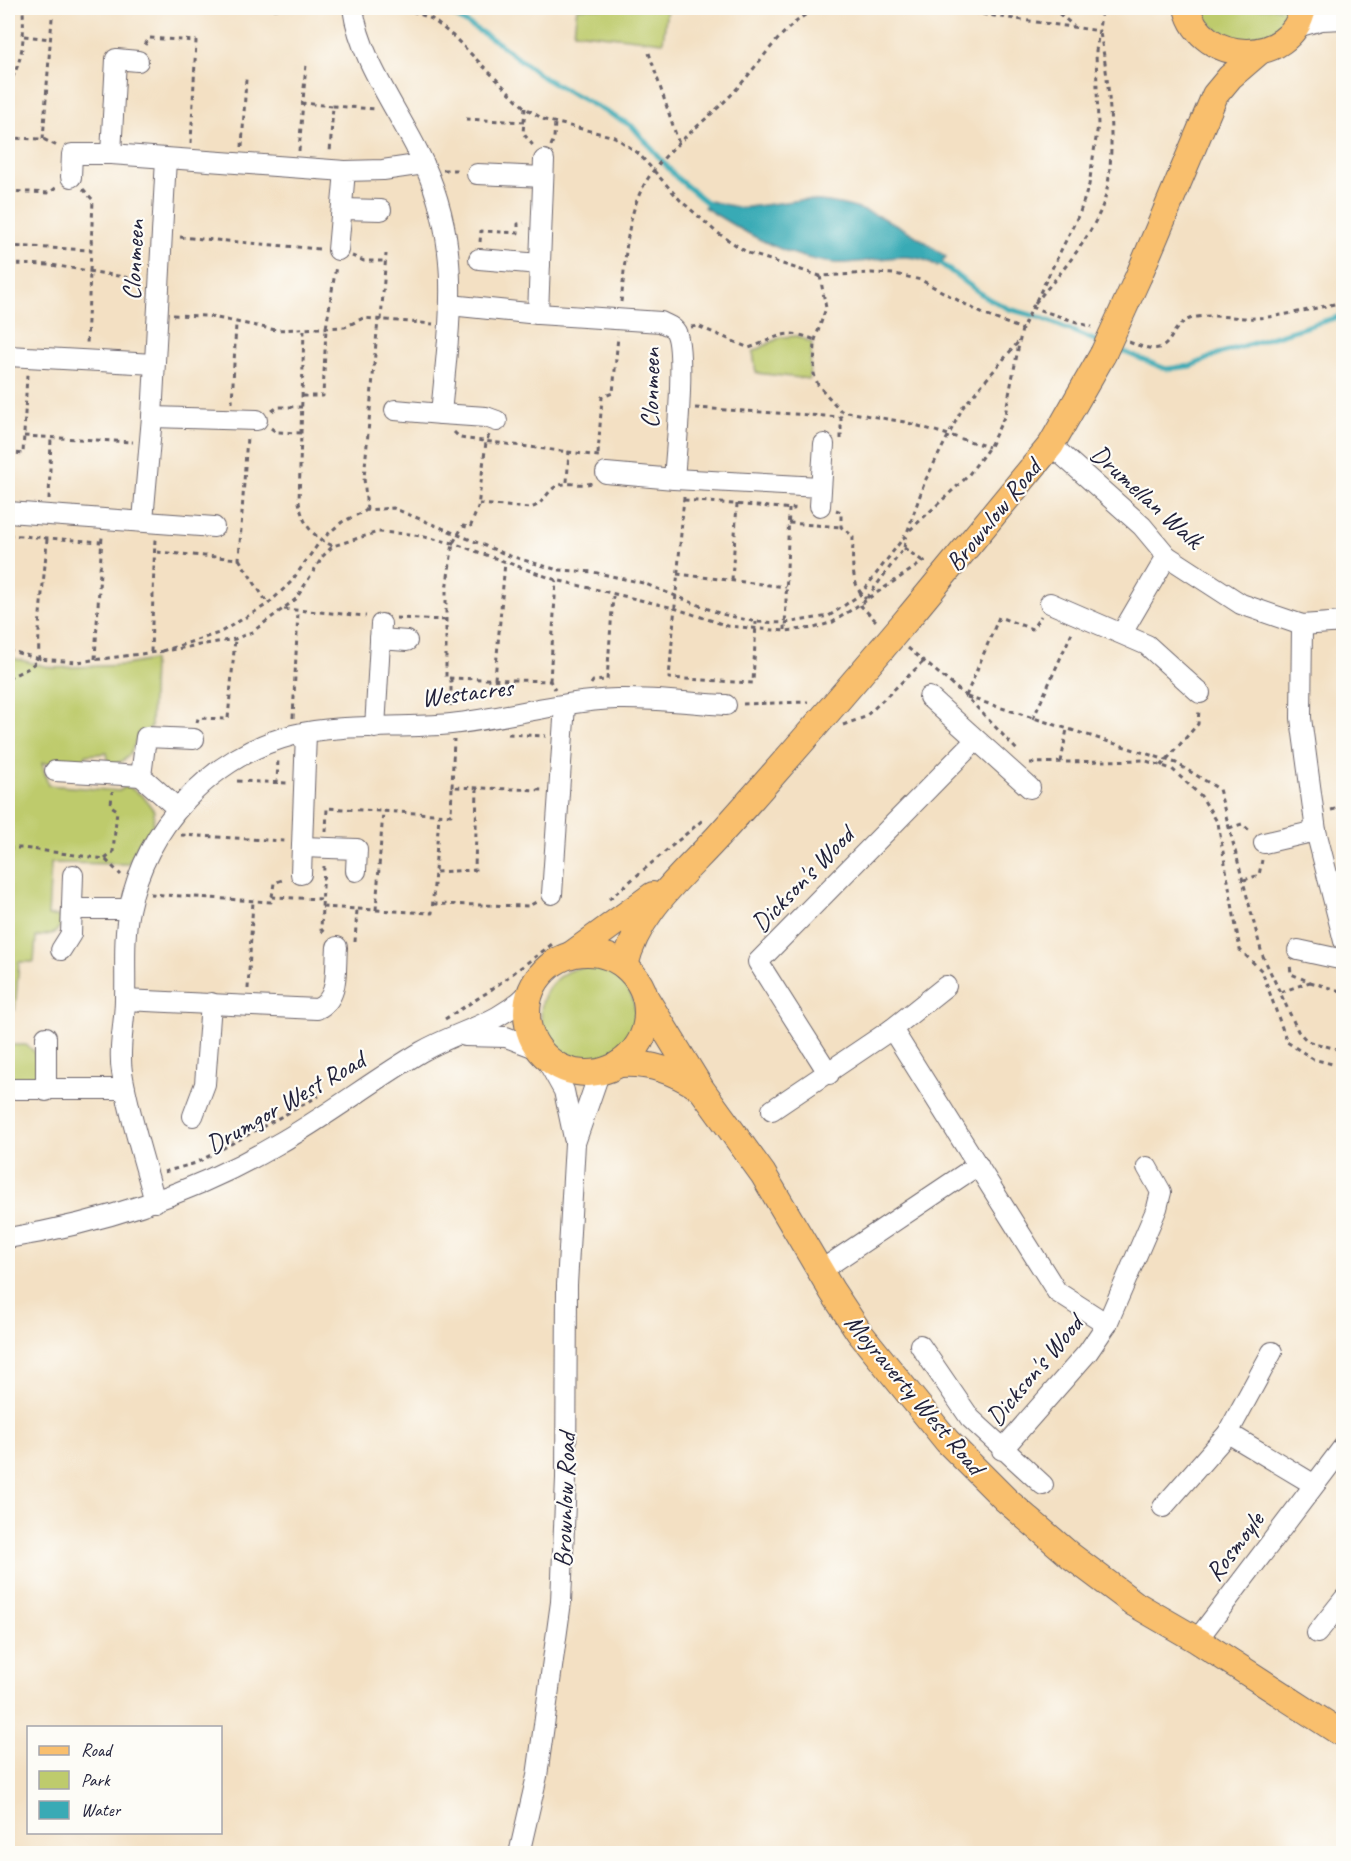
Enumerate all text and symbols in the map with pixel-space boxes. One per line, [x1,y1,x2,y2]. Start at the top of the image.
street label: Clonmeen [115,218,152,301]
street label: Clonmeen [633,346,668,429]
street label: Drumellan Walk [1084,437,1212,557]
street label: Brownlow Road [938,450,1051,578]
street label: Westacres [420,670,517,714]
street label: Dickson's Wood [744,817,863,939]
street label: Drumgor West Road [200,1042,374,1161]
street label: Dickson's Wood [979,1305,1093,1432]
street label: Moyraverty West Road [837,1307,994,1485]
street label: Brownlow Road [546,1428,583,1568]
street label: Rosmoyle [1198,1504,1272,1588]
legend [27,1726,222,1834]
text: Road [81,1739,114,1761]
text: Park [81,1769,111,1791]
text: Water [81,1799,122,1821]

